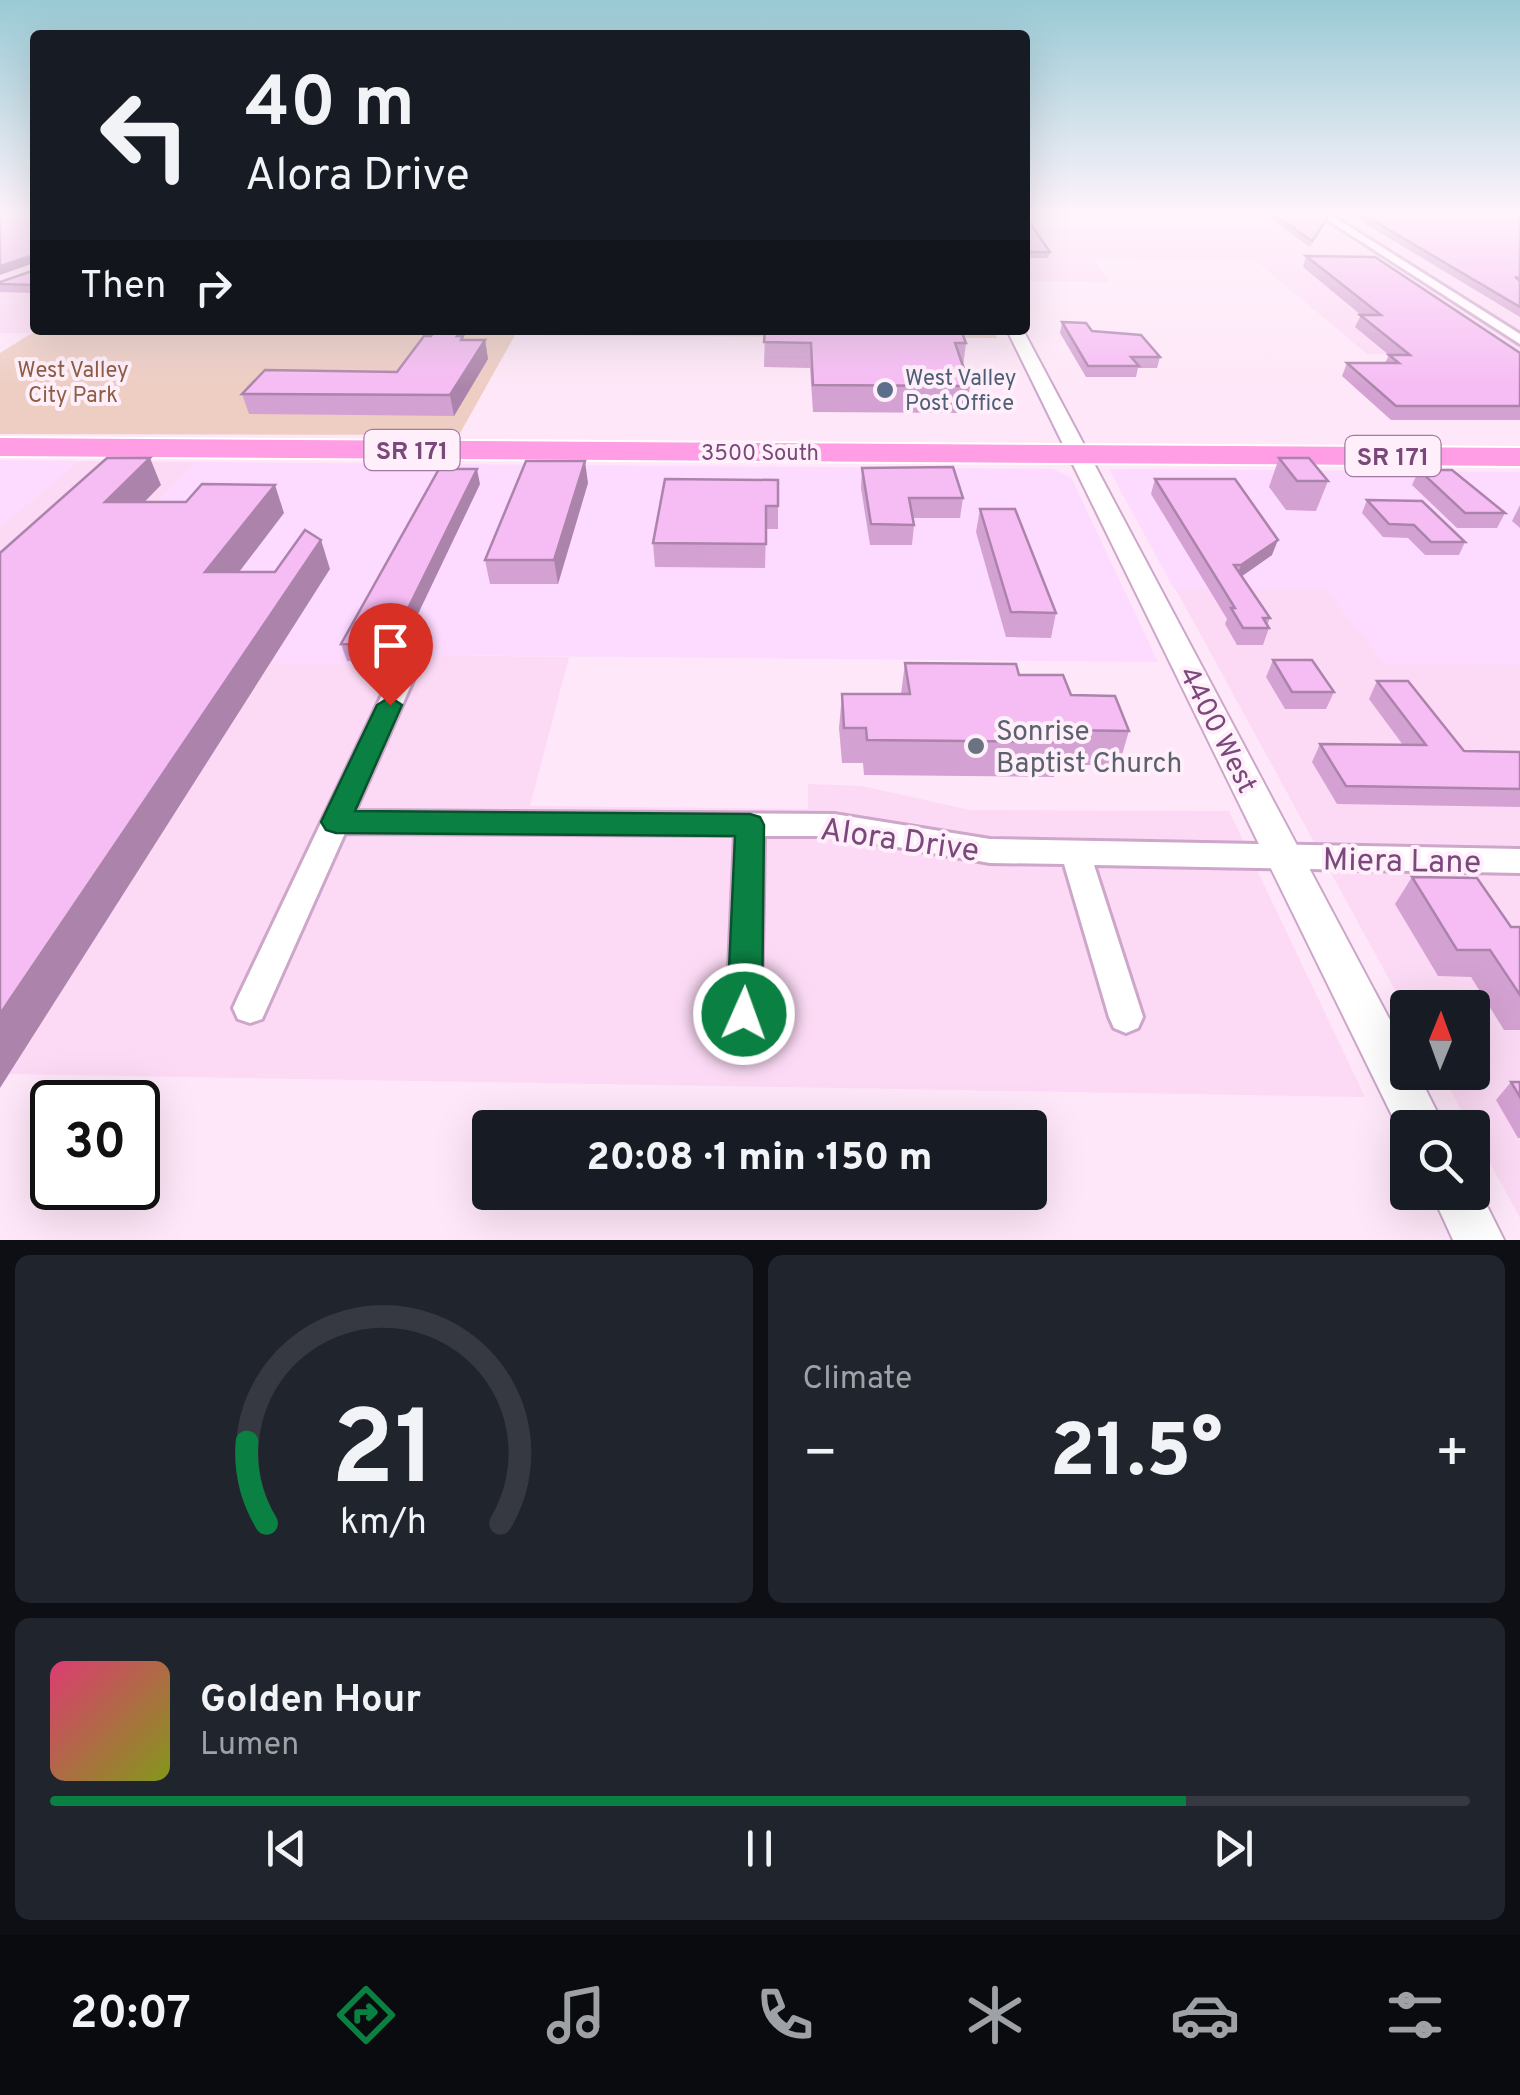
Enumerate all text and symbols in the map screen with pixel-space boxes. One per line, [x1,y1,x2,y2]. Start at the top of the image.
text: 40 m [245,62,415,151]
icon: left [80,70,210,200]
text: Alora Drive [245,149,470,206]
icon: right [186,260,241,315]
text: Then [80,263,166,312]
park label: West Valley City Park [17,358,129,410]
place label: West Valley Post Office [905,366,1016,418]
marker: West Valley Post Office [874,379,896,401]
road number: SR 171 [364,430,460,470]
road number: SR 171 [1346,436,1440,476]
street label: 3500 South [701,441,819,468]
pin [348,603,433,706]
icon: arrive [363,618,418,673]
street label: 4400 West [1169,661,1264,800]
place label: Sonrise Baptist Church [996,715,1182,783]
marker: Sonrise Baptist Church [965,735,987,757]
street label: Alora Drive [818,811,981,873]
street label: Miera Lane [1322,842,1481,884]
position arrow [692,962,796,1066]
north arrow [1390,990,1490,1090]
map controls [1390,990,1490,1210]
speed limit sign: 30 [30,1080,160,1210]
button: search [1390,1110,1490,1210]
text: 20:08 · 1 min · 150 m [587,1135,932,1184]
text: Climate [803,1360,912,1400]
text: 21 [331,1389,436,1521]
text: 21.5° [1050,1408,1223,1503]
text: − [803,1421,838,1491]
text: + [1435,1421,1470,1491]
text: km/h [340,1501,427,1547]
text: Golden Hour [200,1677,421,1726]
text: Lumen [200,1726,299,1766]
icon: previous [259,1821,314,1876]
icon: pause [732,1821,787,1876]
icon: next [1206,1821,1261,1876]
icon: directions [331,1980,401,2050]
icon: music [541,1980,611,2050]
icon: phone [750,1980,820,2050]
icon: climate [960,1980,1030,2050]
icon: car [1170,1980,1240,2050]
icon: filters [1380,1980,1450,2050]
text: 20:07 [70,1987,191,2044]

